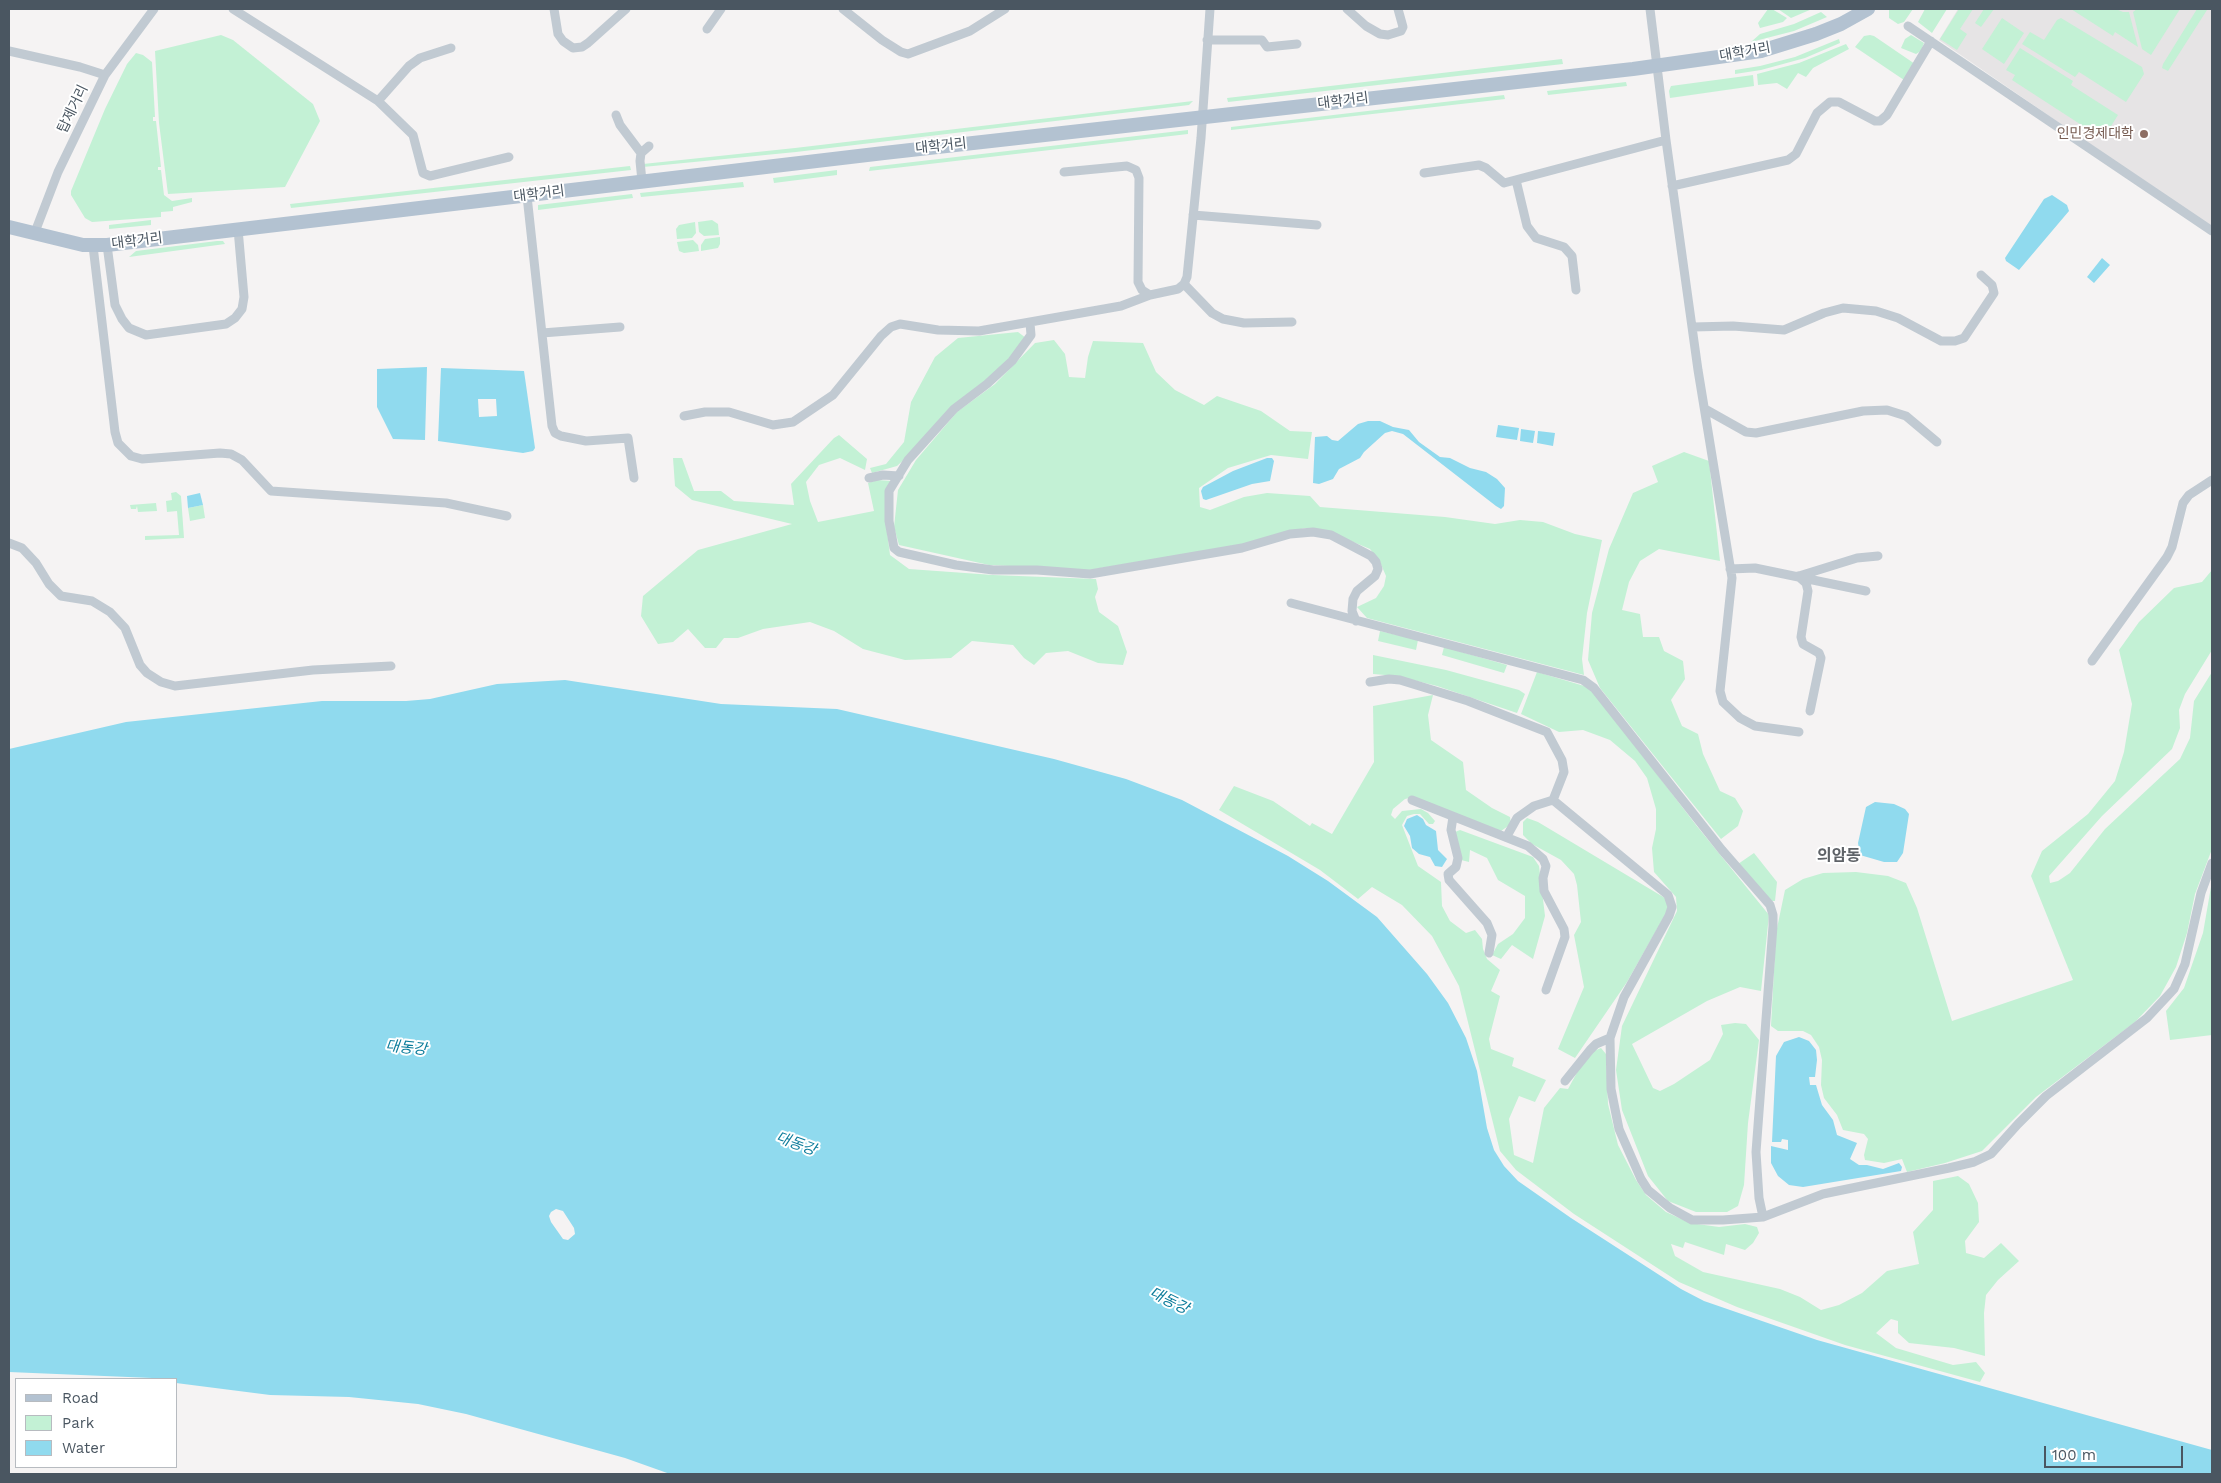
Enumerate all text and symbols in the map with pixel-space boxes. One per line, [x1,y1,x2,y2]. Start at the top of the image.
street label: 대학거리 [1718,39,1772,65]
street label: 탑제거리 [54,82,92,136]
street label: 대학거리 [1316,90,1370,112]
place label: 인민경제대학 [2057,126,2134,142]
marker: 인민경제대학 [2138,128,2150,140]
street label: 대학거리 [915,135,967,157]
street label: 대학거리 [512,183,566,205]
street label: 대학거리 [110,230,164,252]
district label: 의암동 [1817,846,1861,866]
water label: 대동강 [384,1037,428,1059]
water label: 대동강 [773,1128,819,1160]
water label: 대동강 [1146,1284,1192,1318]
legend [15,1378,178,1468]
text: Road [62,1389,99,1407]
text: Park [62,1414,94,1432]
scale bar [2046,1436,2185,1468]
text: Water [62,1439,105,1457]
text: 100 m [2052,1446,2096,1464]

